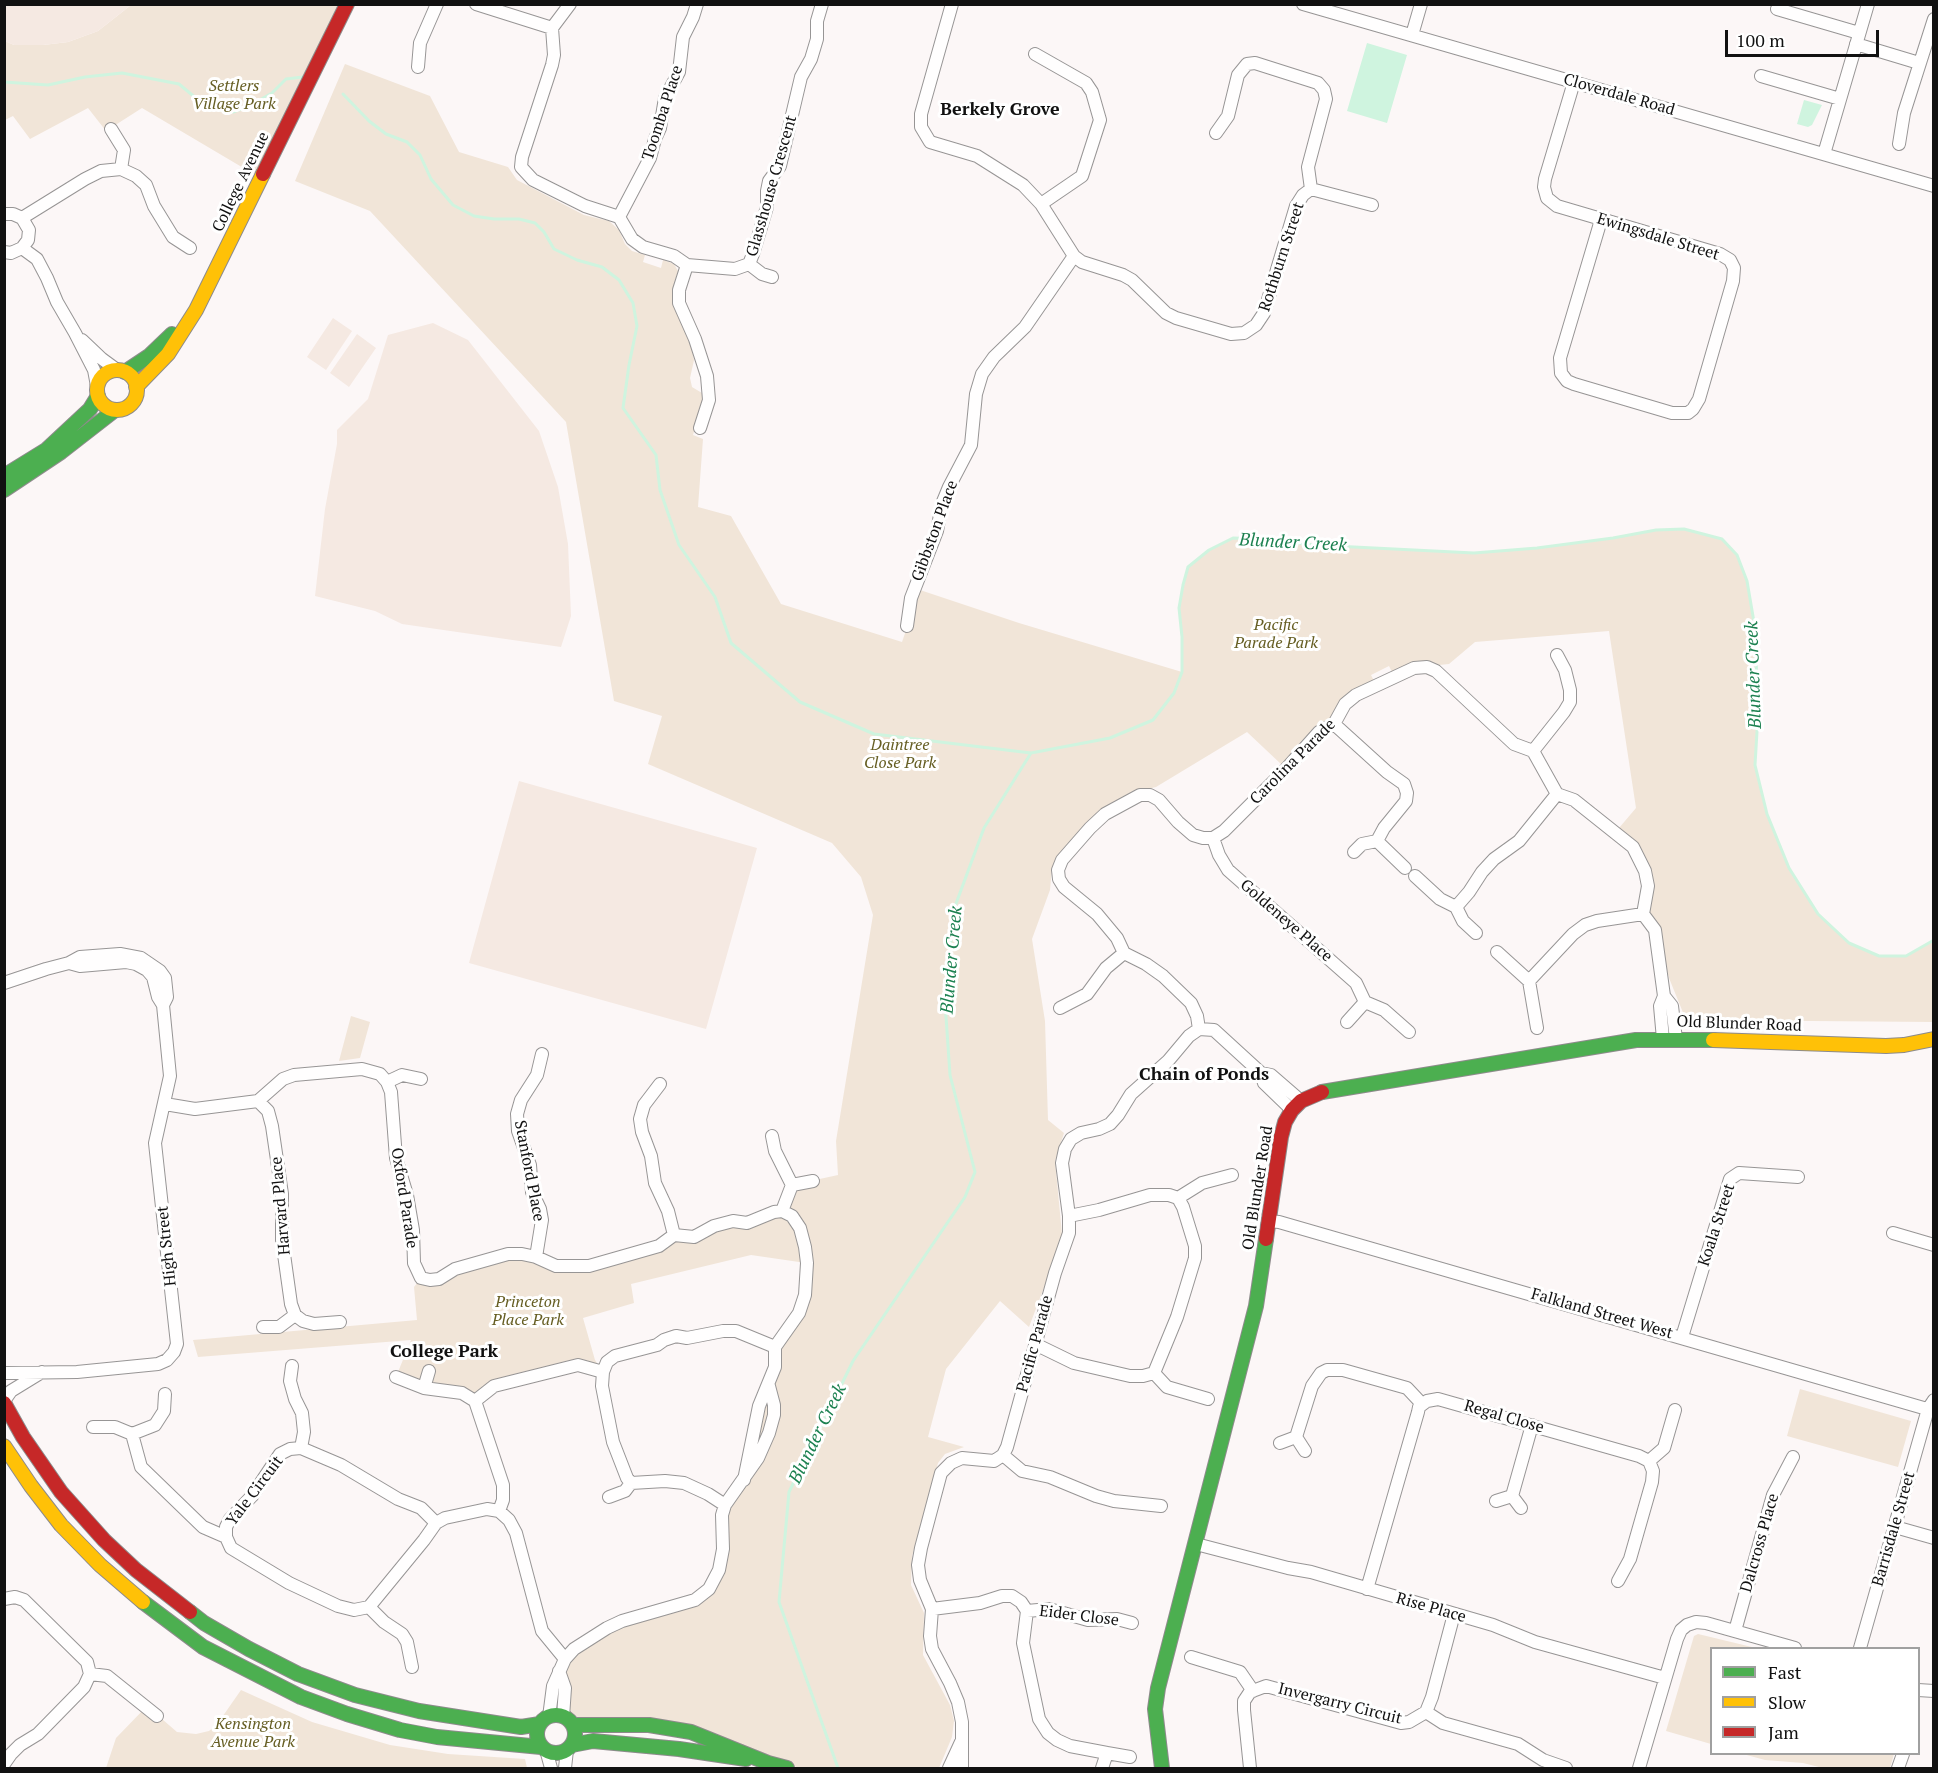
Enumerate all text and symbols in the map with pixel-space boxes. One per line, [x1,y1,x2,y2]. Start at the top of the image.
scale bar [1728,18,1882,56]
text: 100 m [1736,28,1785,52]
street label: Toomba Place [639,63,687,163]
street label: Cloverdale Road [1561,70,1677,120]
park label: Settlers Village Park [192,76,276,114]
district label: Berkely Grove [940,99,1060,121]
street label: Glasshouse Crescent [743,113,801,259]
street label: College Avenue [208,129,274,235]
street label: Rothburn Street [1255,200,1309,314]
street label: Ewingsdale Street [1594,209,1722,265]
street label: Gibbston Place [908,478,962,584]
water label: Blunder Creek [1238,529,1348,557]
park label: Pacific Parade Park [1234,615,1318,653]
water label: Blunder Creek [1741,621,1767,729]
street label: Carolina Parade [1246,715,1340,809]
park label: Daintree Close Park [864,735,936,773]
street label: Goldeneye Place [1236,876,1336,966]
water label: Blunder Creek [937,905,967,1015]
street label: Old Blunder Road [1676,1012,1802,1036]
district label: Chain of Ponds [1139,1064,1269,1086]
street label: Stanford Place [510,1119,548,1223]
street label: Old Blunder Road [1239,1125,1277,1251]
street label: Oxford Parade [387,1146,421,1250]
street label: Harvard Place [267,1156,295,1256]
street label: Koala Street [1695,1181,1739,1269]
street label: High Street [153,1205,181,1287]
street label: Falkland Street West [1529,1285,1675,1343]
park label: Princeton Place Park [492,1292,564,1330]
street label: Pacific Parade [1013,1293,1057,1395]
district label: College Park [390,1341,498,1363]
water label: Blunder Creek [785,1381,851,1487]
street label: Regal Close [1462,1396,1546,1438]
street label: Yale Circuit [223,1452,287,1530]
street label: Barrisdale Street [1868,1469,1920,1589]
street label: Dalcross Place [1737,1491,1783,1595]
street label: Rise Place [1394,1589,1468,1627]
street label: Eider Close [1038,1602,1120,1630]
legend [1710,1647,1920,1755]
text: Fast [1768,1660,1801,1684]
street label: Invergarry Circuit [1276,1679,1404,1729]
text: Slow [1768,1690,1806,1714]
park label: Kensington Avenue Park [211,1714,295,1752]
text: Jam [1768,1720,1799,1744]

